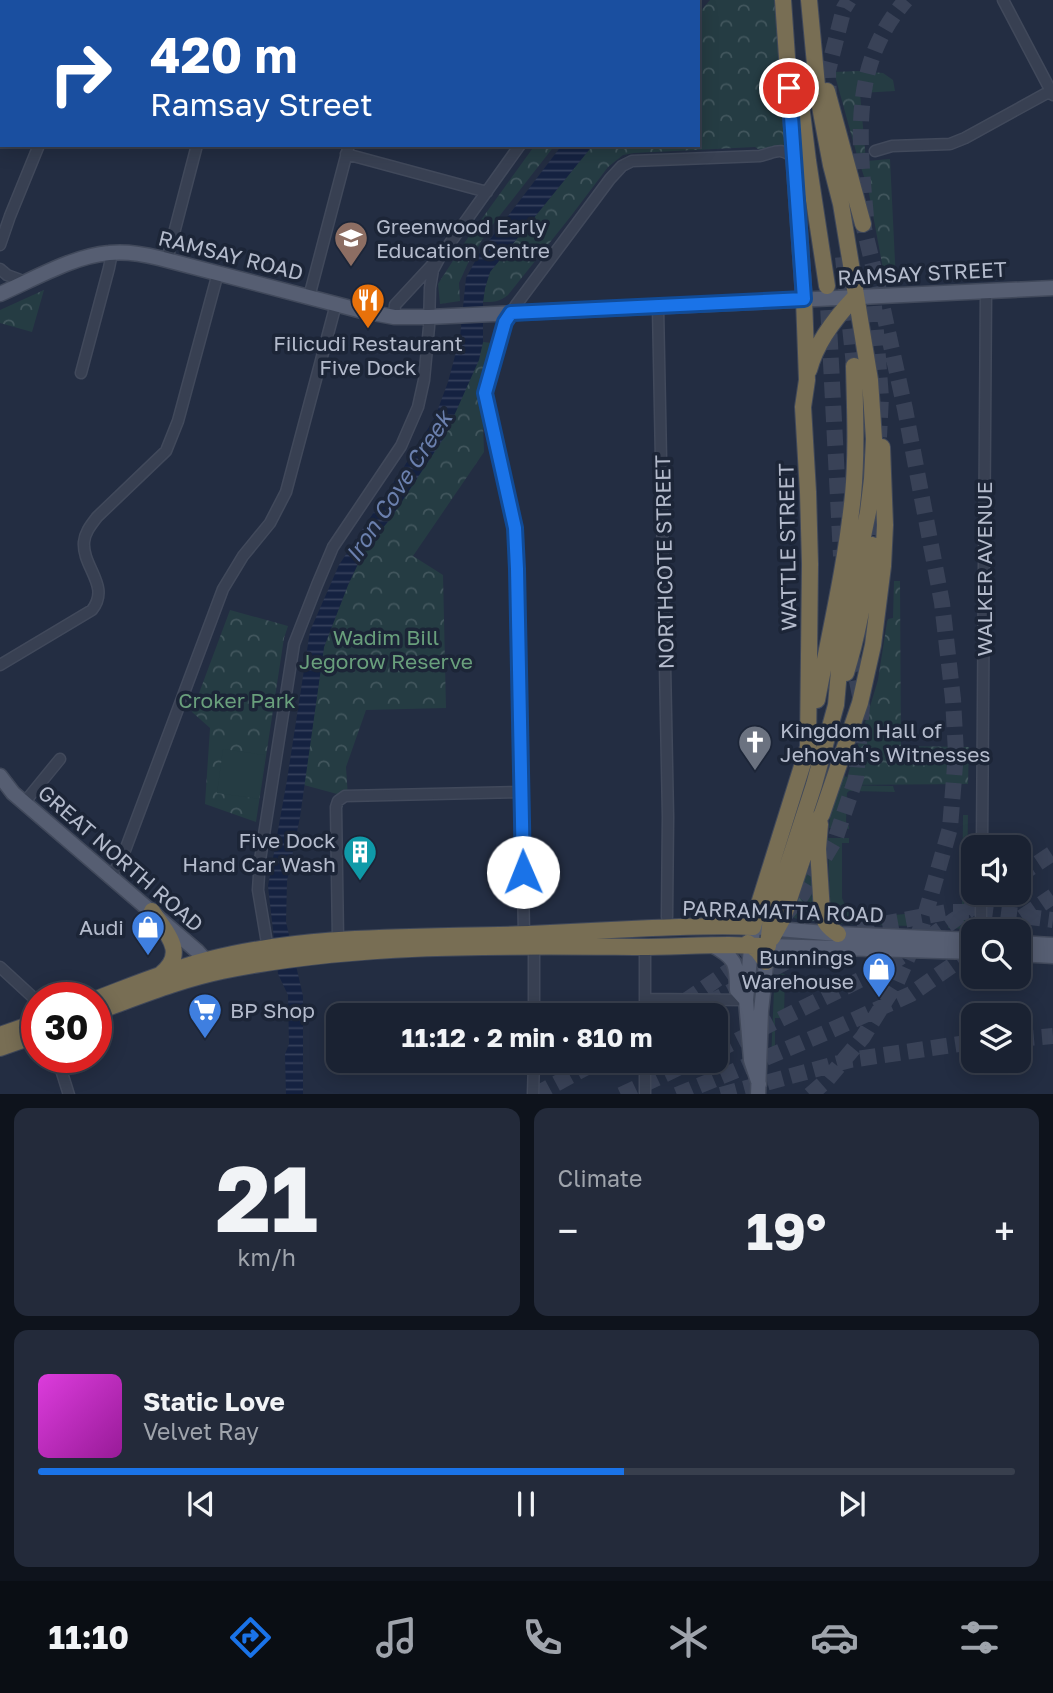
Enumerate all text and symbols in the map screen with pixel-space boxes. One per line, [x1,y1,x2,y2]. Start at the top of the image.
text: 420 m [150,25,298,84]
icon: right [35,28,126,119]
pin [759,58,819,118]
icon: arrive [770,69,808,107]
text: Ramsay Street [150,85,373,123]
place label: Greenwood Early Education Centre [376,213,550,263]
school or university icon: Greenwood Early Education Centre [332,219,370,268]
street label: RAMSAY ROAD [156,224,306,286]
street label: RAMSAY STREET [837,256,1007,290]
restaurant icon: Filicudi Restaurant Five Dock [349,281,387,330]
place label: Filicudi Restaurant Five Dock [273,330,463,380]
water label: Iron Cove Creek [339,404,458,567]
street label: NORTHCOTE STREET [649,455,679,669]
street label: WATTLE STREET [773,463,801,631]
street label: WALKER AVENUE [971,482,997,656]
park label: Wadim Bill Jegorow Reserve [299,624,473,674]
park label: Croker Park [178,687,296,713]
place label: Kingdom Hall of Jehovah's Witnesses [780,717,990,767]
church icon: Kingdom Hall of Jehovah's Witnesses [736,723,774,772]
street label: GREAT NORTH ROAD [33,779,209,937]
place label: Five Dock Hand Car Wash [182,827,336,877]
building icon: Five Dock Hand Car Wash [341,833,379,882]
position arrow [486,835,560,909]
map controls [961,835,1031,1073]
button: sound [961,835,1031,905]
street label: PARRAMATTA ROAD [682,894,884,928]
shop icon: Audi [129,908,167,957]
place label: Audi [79,914,124,940]
button: search [961,919,1031,989]
place label: Bunnings Warehouse [741,944,854,994]
shop icon: Bunnings Warehouse [860,950,898,999]
speed limit sign: 30 [21,982,112,1073]
supermarket icon: BP Shop [186,991,224,1040]
place label: BP Shop [230,997,315,1023]
button: layers [961,1003,1031,1073]
text: 11:12 · 2 min · 810 m [401,1022,653,1053]
text: 21 [216,1143,318,1252]
text: Climate [558,1164,642,1192]
text: 19° [746,1199,826,1261]
text: − [558,1208,578,1253]
text: + [994,1208,1015,1253]
text: km/h [237,1243,296,1271]
text: Static Love [143,1386,285,1417]
text: Velvet Ray [143,1417,259,1445]
icon: previous [182,1485,220,1523]
icon: pause [507,1485,545,1523]
icon: next [833,1485,871,1523]
icon: directions [226,1613,275,1662]
icon: music [372,1613,421,1662]
icon: phone [518,1613,567,1662]
icon: climate [664,1613,713,1662]
icon: car [810,1613,859,1662]
icon: filters [955,1613,1004,1662]
text: 11:10 [48,1618,129,1656]

